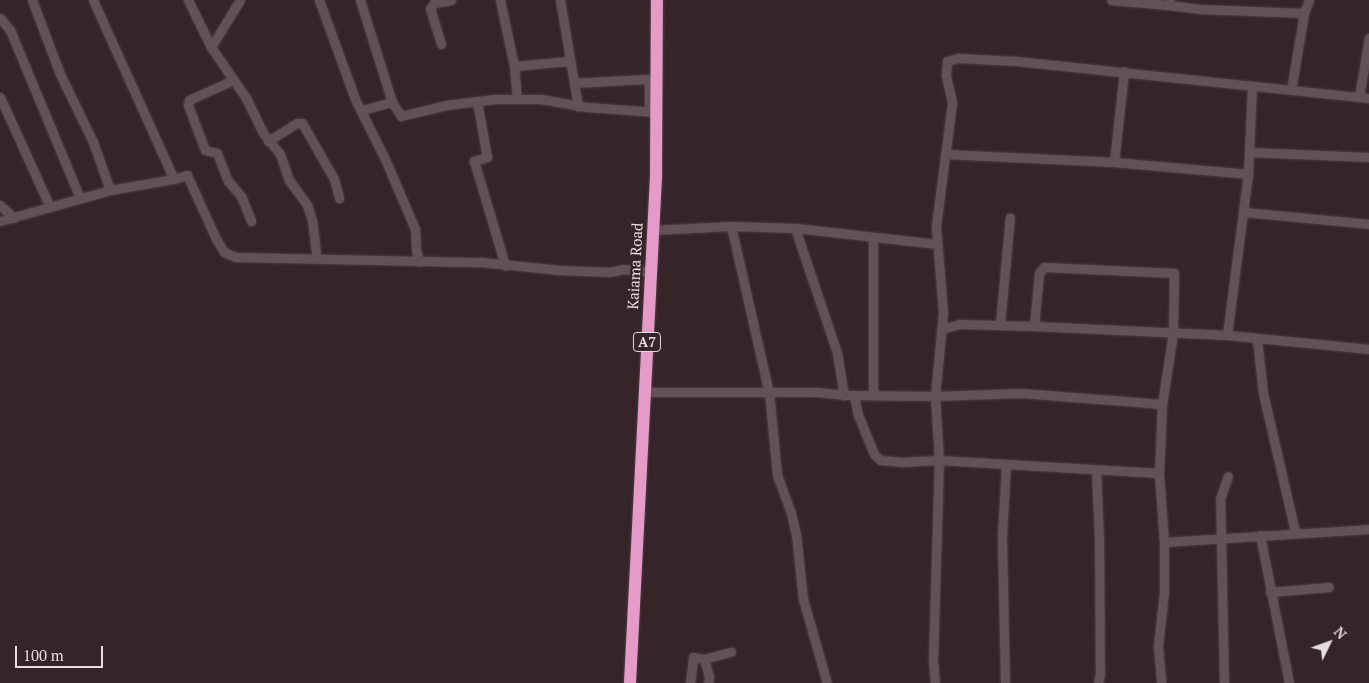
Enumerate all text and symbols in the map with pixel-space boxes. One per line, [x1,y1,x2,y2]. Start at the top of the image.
street label: Kaiama Road [624,222,646,310]
road number: A7 [632,331,662,354]
north arrow [1304,618,1354,668]
text: N [1330,622,1351,643]
scale bar [18,636,105,668]
text: 100 m [23,645,64,665]

